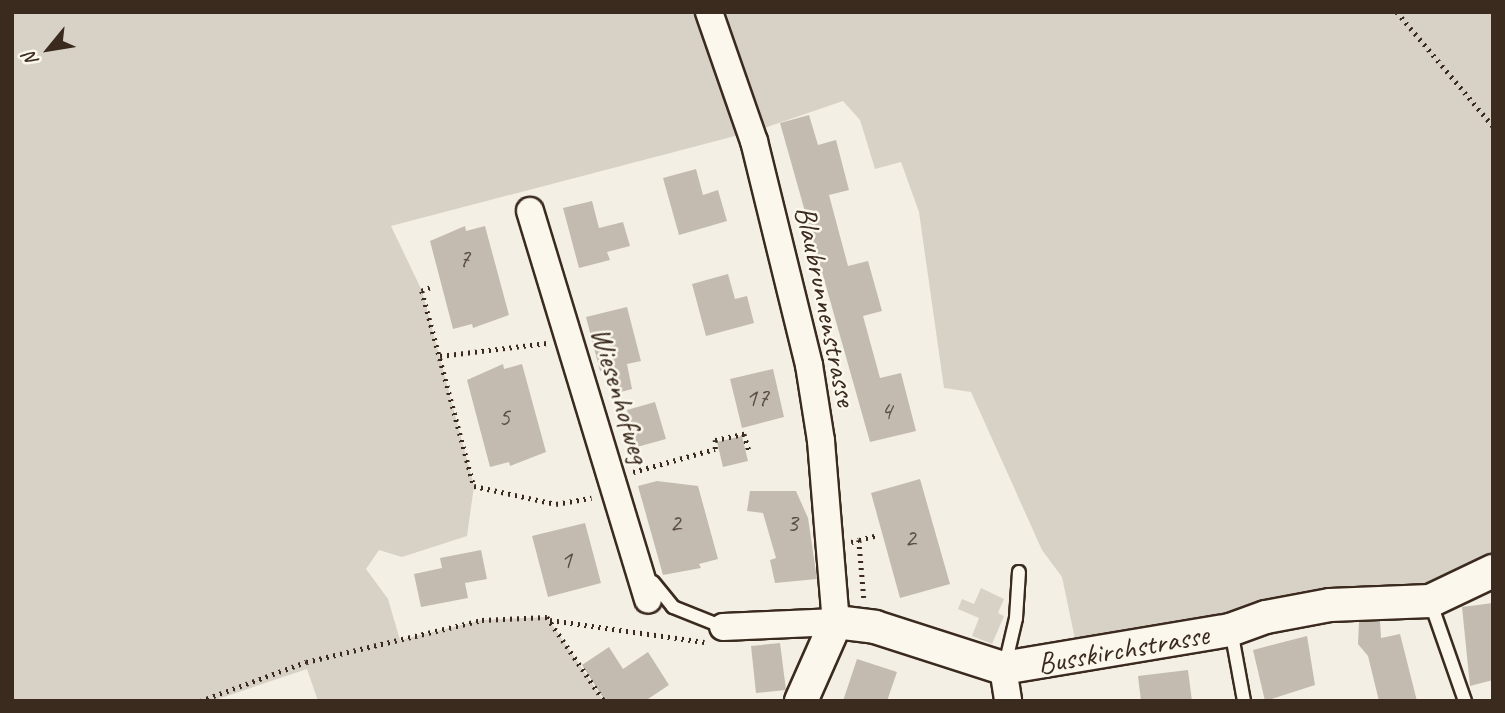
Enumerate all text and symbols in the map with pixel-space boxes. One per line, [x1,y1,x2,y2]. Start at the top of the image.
north arrow [14,14,84,84]
text: N [17,48,44,71]
street label: Blaubrunnenstrasse [787,203,865,409]
house number: 7 [458,243,470,275]
street label: Wiesenhofweg [583,323,659,467]
house number: 17 [745,382,769,414]
house number: 4 [880,395,892,427]
house number: 5 [498,401,510,433]
house number: 2 [669,507,681,539]
house number: 3 [786,507,798,539]
house number: 2 [904,522,916,554]
house number: 1 [560,544,572,576]
street label: Busskirchstrasse [1035,616,1211,682]

